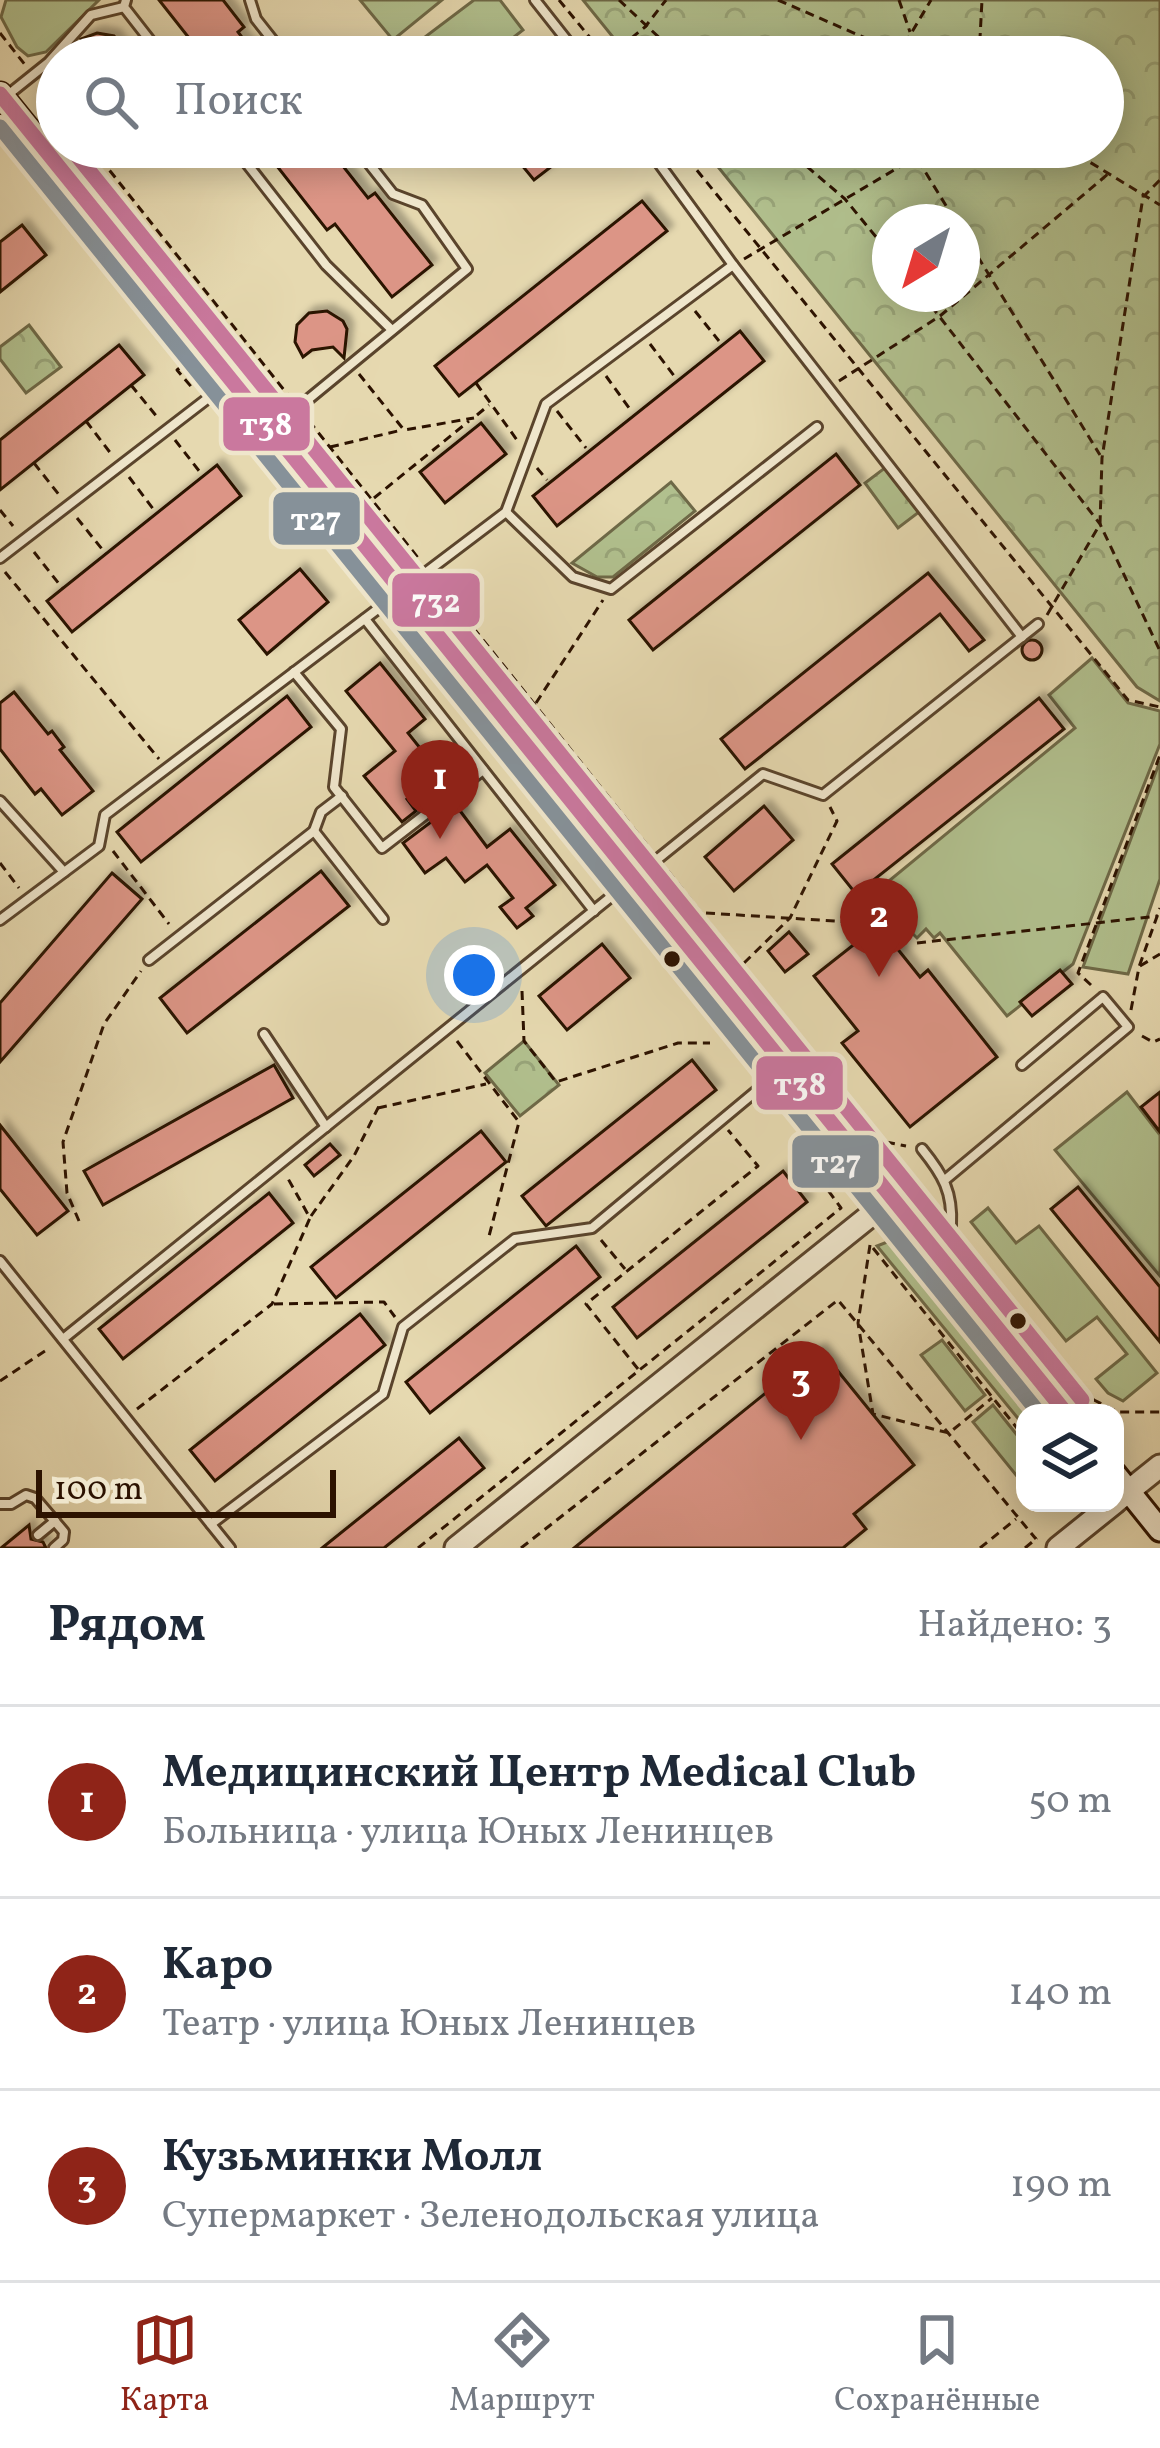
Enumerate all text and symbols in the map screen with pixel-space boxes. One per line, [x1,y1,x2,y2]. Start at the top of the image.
search box [36,36,1124,168]
icon: search [78,69,144,135]
text: Поиск [174,71,303,134]
north arrow [872,204,980,312]
line badge: т38 [221,395,312,453]
text: т38 [239,404,293,450]
line badge: т27 [271,490,362,547]
text: т27 [291,499,341,545]
line badge: 732 [390,571,482,629]
text: 732 [411,581,461,627]
pin: 1 [401,740,479,839]
pin: 2 [840,878,918,977]
your location [444,945,504,1005]
unlabelled marker [661,948,683,970]
line badge: т38 [754,1054,845,1112]
text: т38 [773,1064,827,1110]
line badge: т27 [790,1133,881,1190]
text: т27 [811,1142,861,1188]
unlabelled marker [1007,1310,1029,1332]
pin: 3 [762,1341,840,1440]
map controls [1016,1404,1124,1512]
button: layers [1016,1404,1124,1512]
scale bar [36,1464,336,1517]
text: 100 m [54,1468,143,1514]
text: Рядом [48,1591,206,1662]
text: Найдено: 3 [917,1599,1112,1653]
text: Медицинский Центр Medical Club [162,1743,916,1806]
text: 1 [79,1775,95,1829]
text: 50 m [1028,1775,1112,1829]
text: Больница · улица Юных Ленинцев [162,1806,774,1860]
text: Kapo [162,1935,273,1998]
text: 2 [77,1967,97,2021]
text: 140 m [1009,1967,1112,2021]
text: Театр · улица Юных Ленинцев [162,1998,696,2052]
text: Кузьминки Молл [162,2127,542,2190]
text: 3 [77,2159,97,2213]
text: 190 m [1010,2159,1112,2213]
text: Супермаркет · Зеленодольская улица [162,2190,820,2244]
tab: Карта [120,2307,209,2425]
tab: Маршрут [449,2307,595,2425]
tab: Сохранённые [834,2307,1040,2425]

